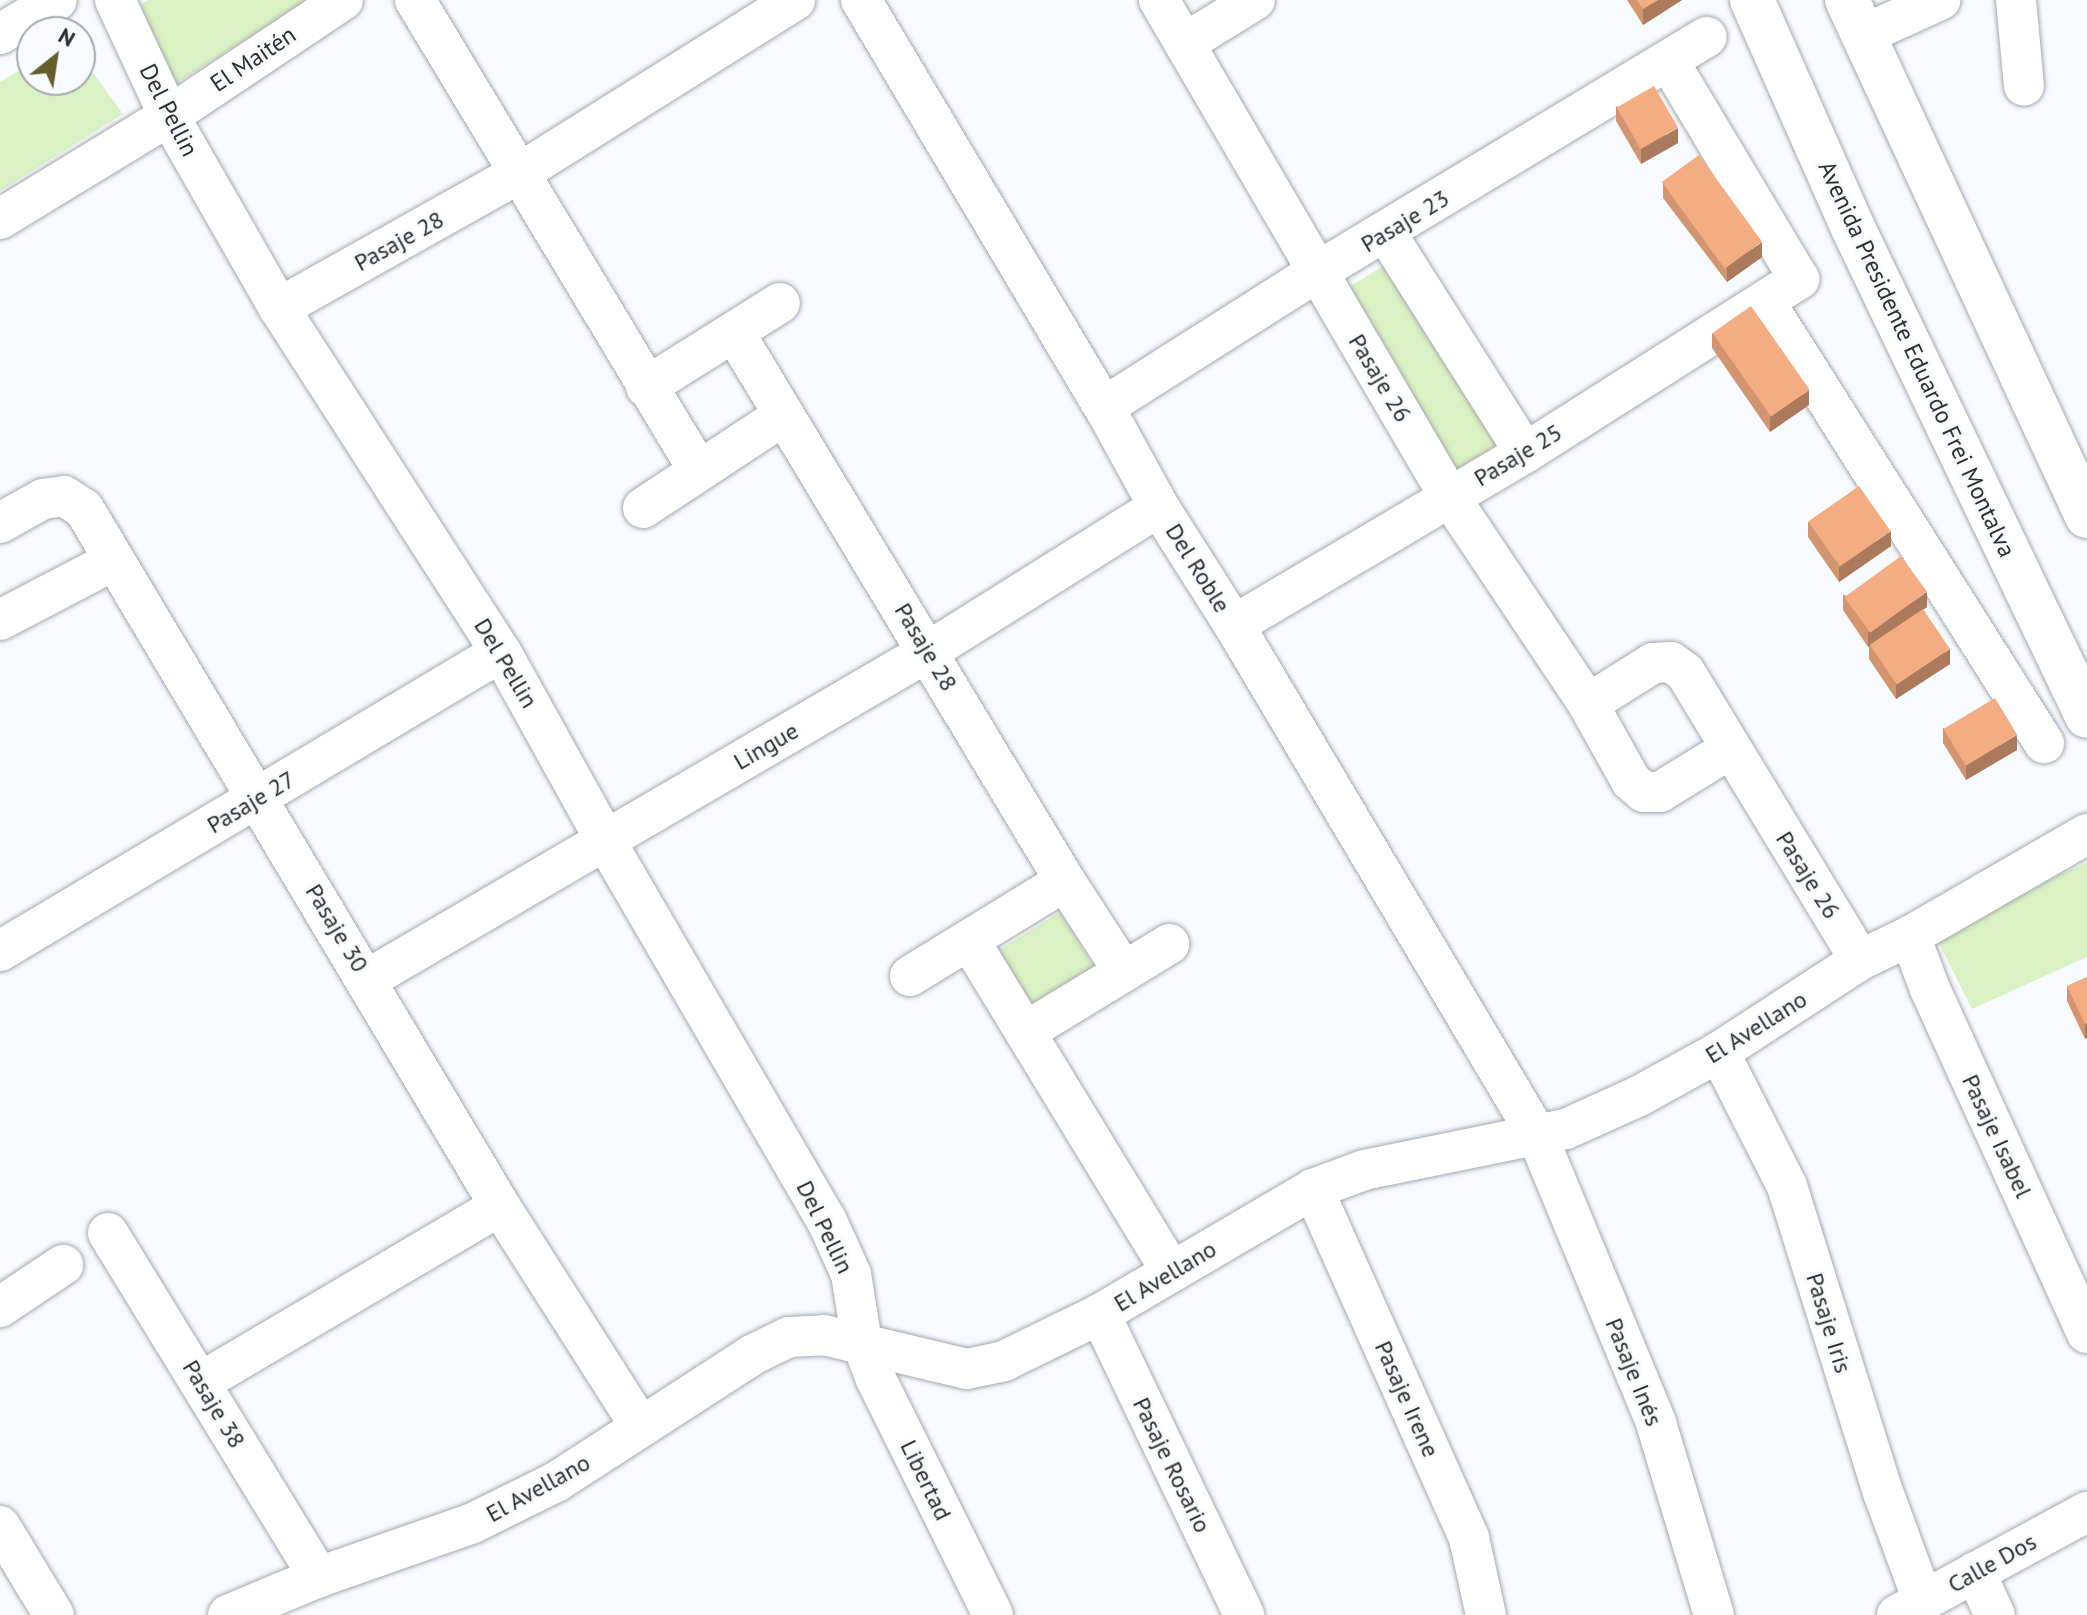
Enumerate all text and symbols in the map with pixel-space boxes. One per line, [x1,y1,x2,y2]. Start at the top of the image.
north arrow [16,16,96,96]
street label: El Maitén [205,20,301,98]
text: N [54,21,80,53]
street label: Del Pellin [134,59,204,161]
street label: Avenida Presidente Eduardo Frei Montalva [1812,156,2022,562]
street label: Pasaje 23 [1356,184,1454,258]
street label: Pasaje 28 [349,205,449,277]
street label: Pasaje 26 [1343,329,1417,427]
street label: Pasaje 25 [1469,418,1567,492]
street label: Del Roble [1159,518,1237,618]
street label: Pasaje 28 [889,598,963,696]
street label: Del Pellin [468,613,544,713]
street label: Lingue [728,716,804,776]
street label: Pasaje 27 [202,765,300,839]
street label: Pasaje 26 [1770,826,1846,924]
street label: Pasaje 30 [300,879,374,977]
street label: El Avellano [1700,984,1812,1070]
street label: Pasaje Isabel [1956,1070,2038,1202]
street label: Del Pellin [790,1176,860,1278]
street label: El Avellano [1108,1234,1222,1318]
street label: Pasaje Iris [1800,1269,1858,1377]
street label: Pasaje Inés [1599,1314,1669,1430]
street label: Pasaje Irene [1369,1336,1445,1462]
street label: Pasaje 38 [177,1355,251,1453]
street label: Pasaje Rosario [1127,1393,1217,1537]
street label: Libertad [894,1435,958,1525]
street label: El Avellano [481,1448,595,1528]
street label: Calle Dos [1943,1527,2041,1599]

